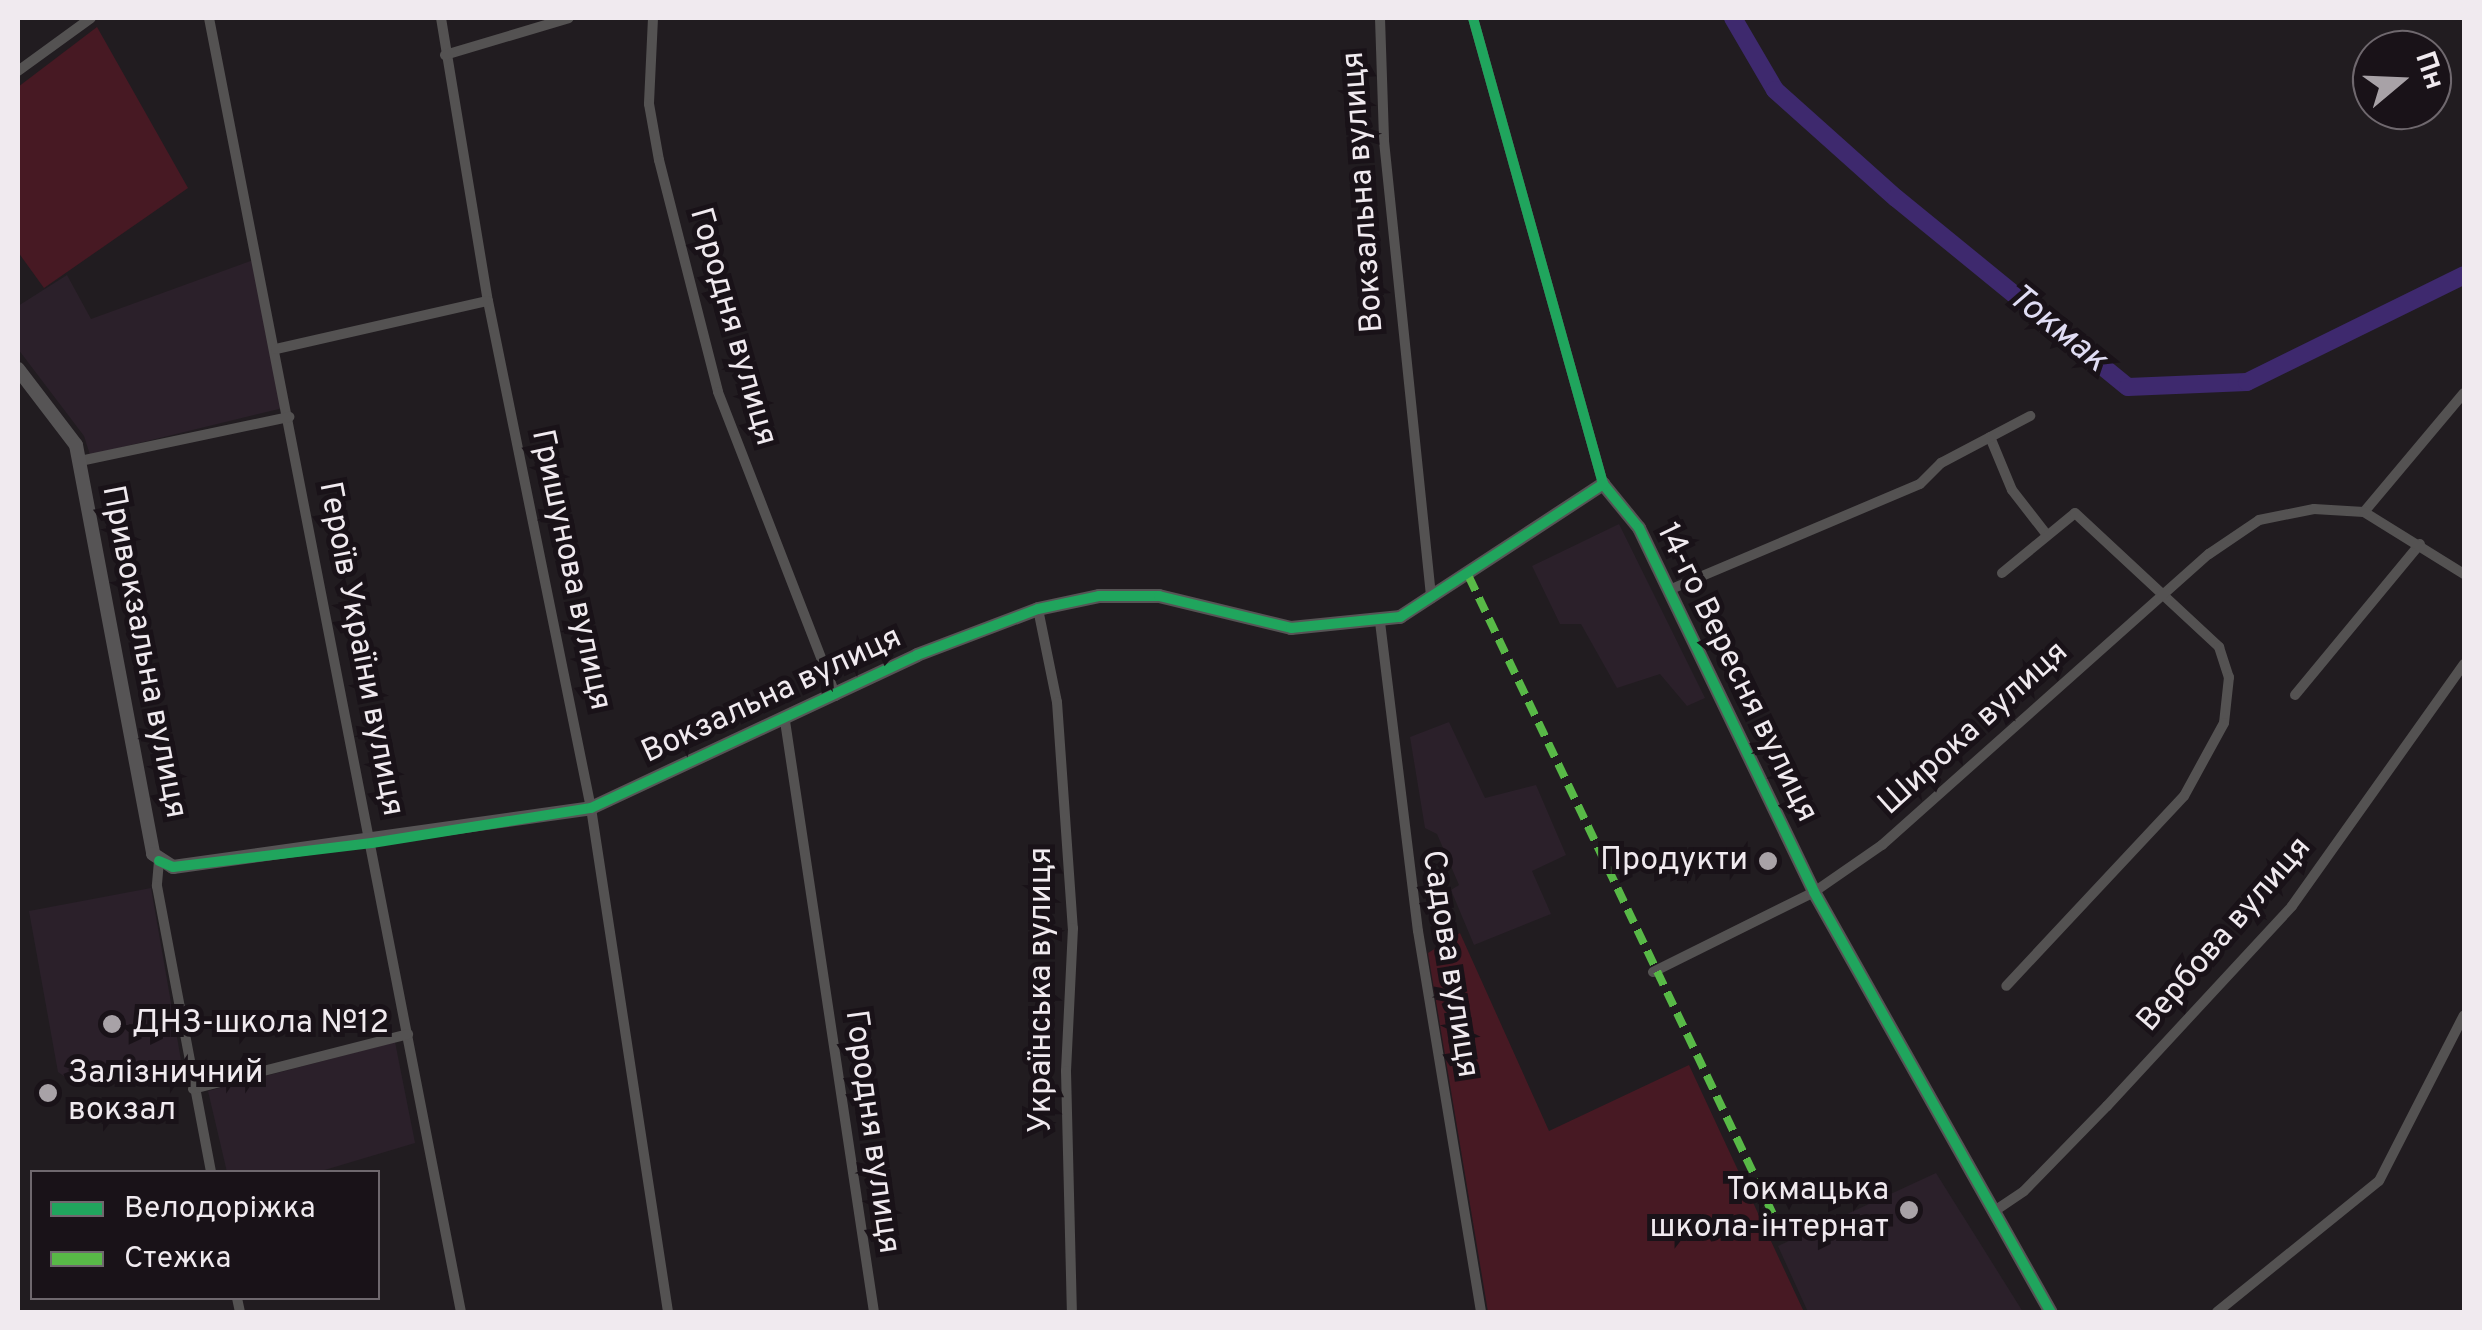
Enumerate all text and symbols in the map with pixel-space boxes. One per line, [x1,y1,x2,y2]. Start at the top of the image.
north arrow [2352,30,2452,130]
text: Пн [2405,47,2452,95]
street label: Вокзальна вулиця [1335,50,1393,334]
street label: Городня вулиця [680,204,784,450]
water label: Токмак [1998,276,2116,382]
street label: Гришунова вулиця [522,426,618,714]
street label: Героїв України вулиця [309,479,411,819]
street label: Привокзальна вулиця [92,482,194,822]
street label: 14-го Вересня вулиця [1647,517,1825,829]
street label: Вокзальна вулиця [636,619,908,773]
street label: Широка вулиця [1871,634,2077,824]
street label: Вербова вулиця [2130,830,2320,1040]
place label: Продукти [1600,842,1748,880]
street label: Українська вулиця [1023,847,1061,1133]
street label: Садова вулиця [1412,848,1486,1080]
marker: Продукти [1757,850,1779,872]
place label: ДНЗ-школа №12 [132,1005,389,1043]
street label: Городня вулиця [835,1008,907,1256]
marker: ДНЗ-школа №12 [101,1013,123,1035]
place label: Залізничний вокзал [68,1056,264,1131]
marker: Залізничний вокзал [37,1082,59,1104]
legend [30,1170,380,1300]
place label: Токмацька школа-інтернат [1649,1173,1889,1248]
text: Велодоріжка [124,1191,316,1228]
marker: Токмацька школа-інтернат [1898,1199,1920,1221]
text: Стежка [124,1241,231,1278]

